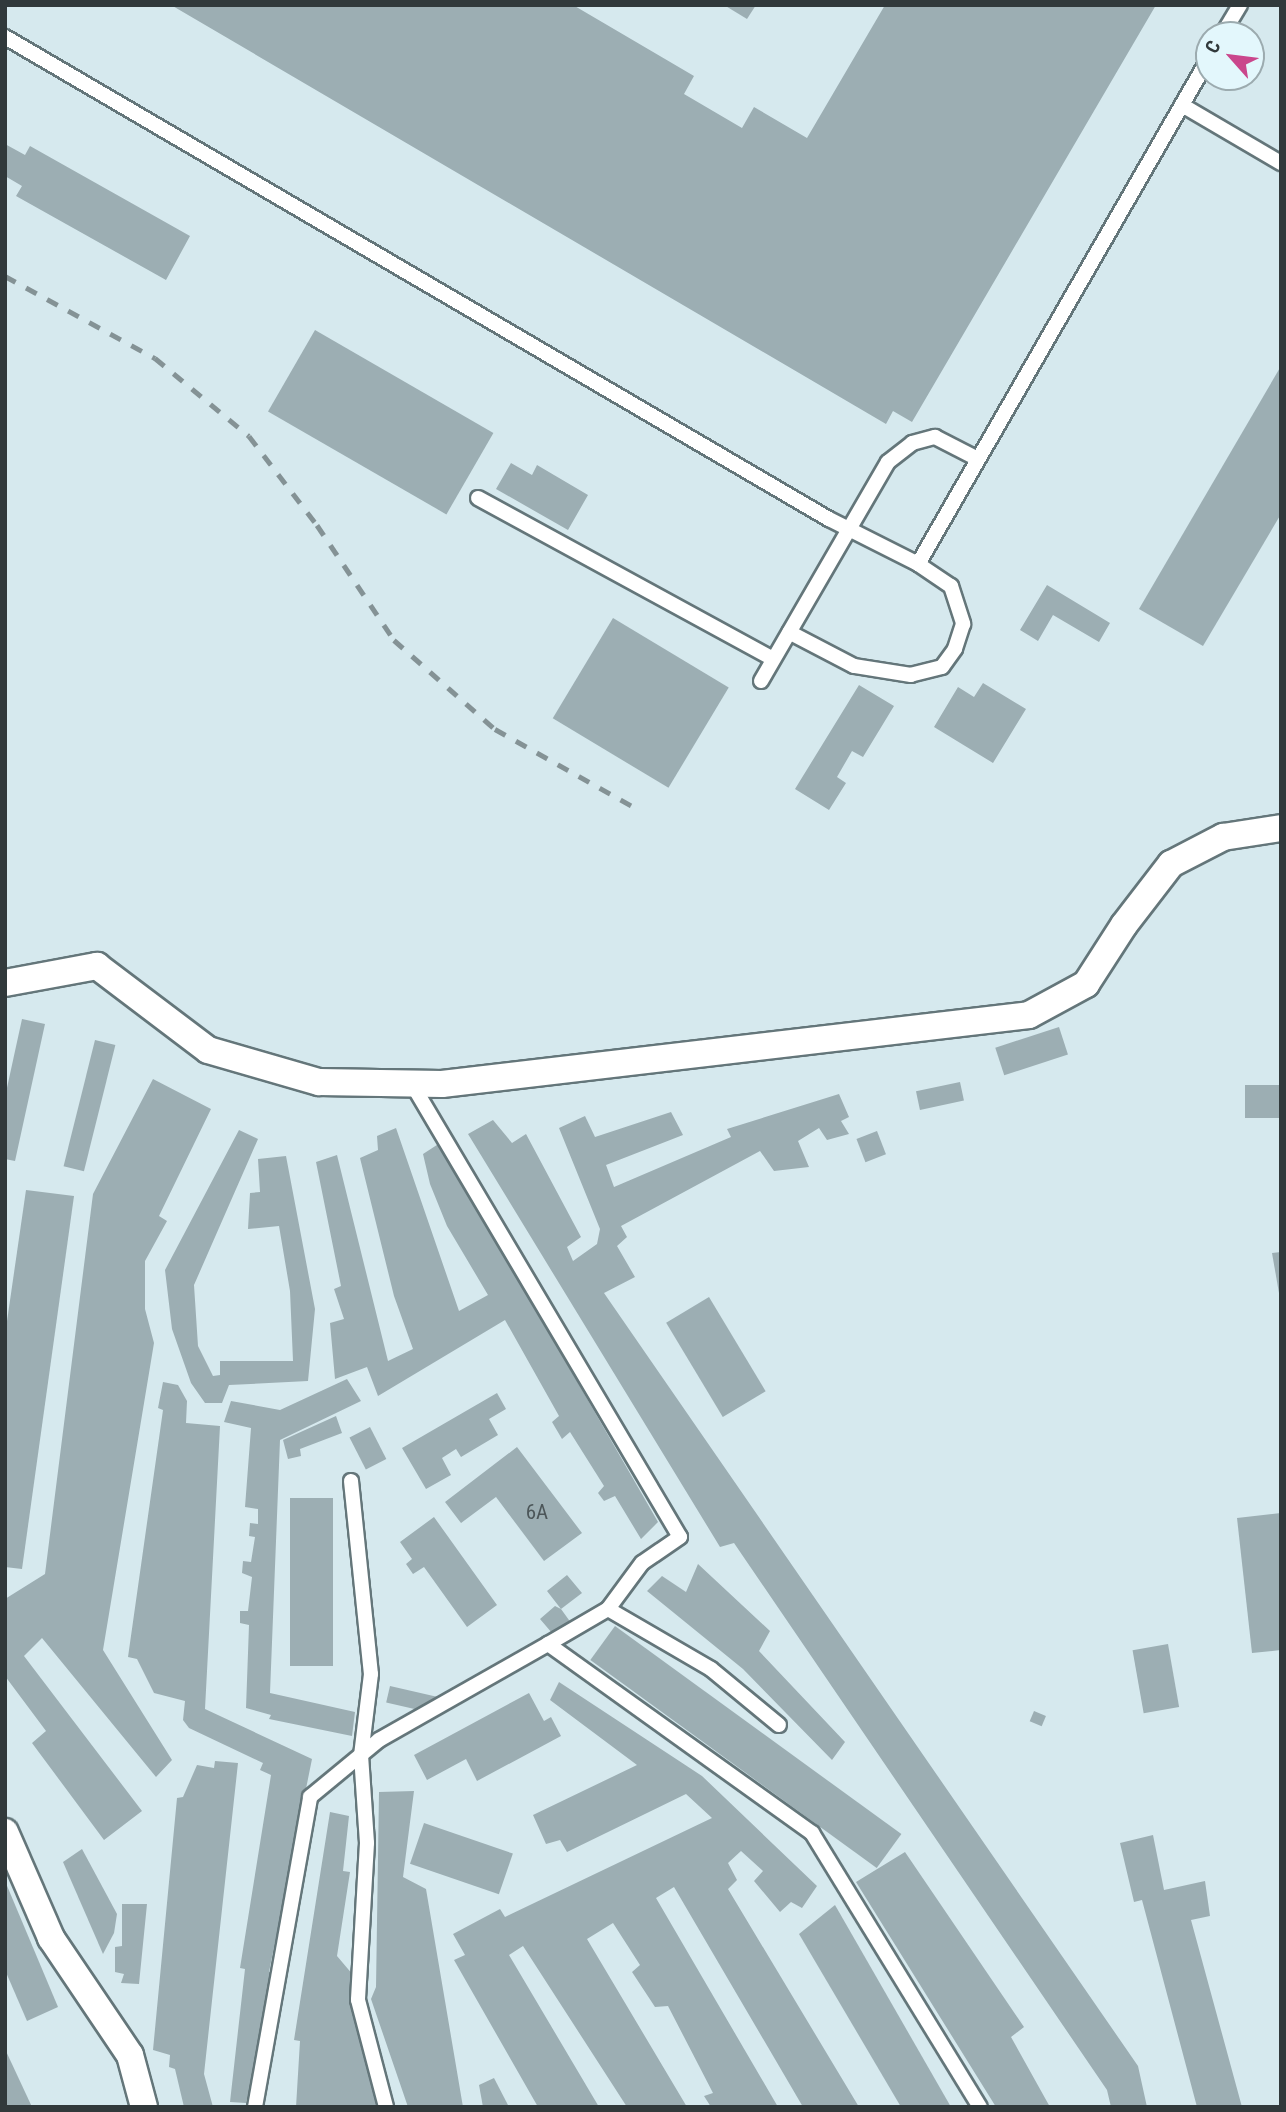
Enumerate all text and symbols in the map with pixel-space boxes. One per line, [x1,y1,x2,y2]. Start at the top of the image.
north arrow [1195,21,1265,91]
text: С [1200,37,1225,57]
house number: 6А [526,1499,548,1525]

